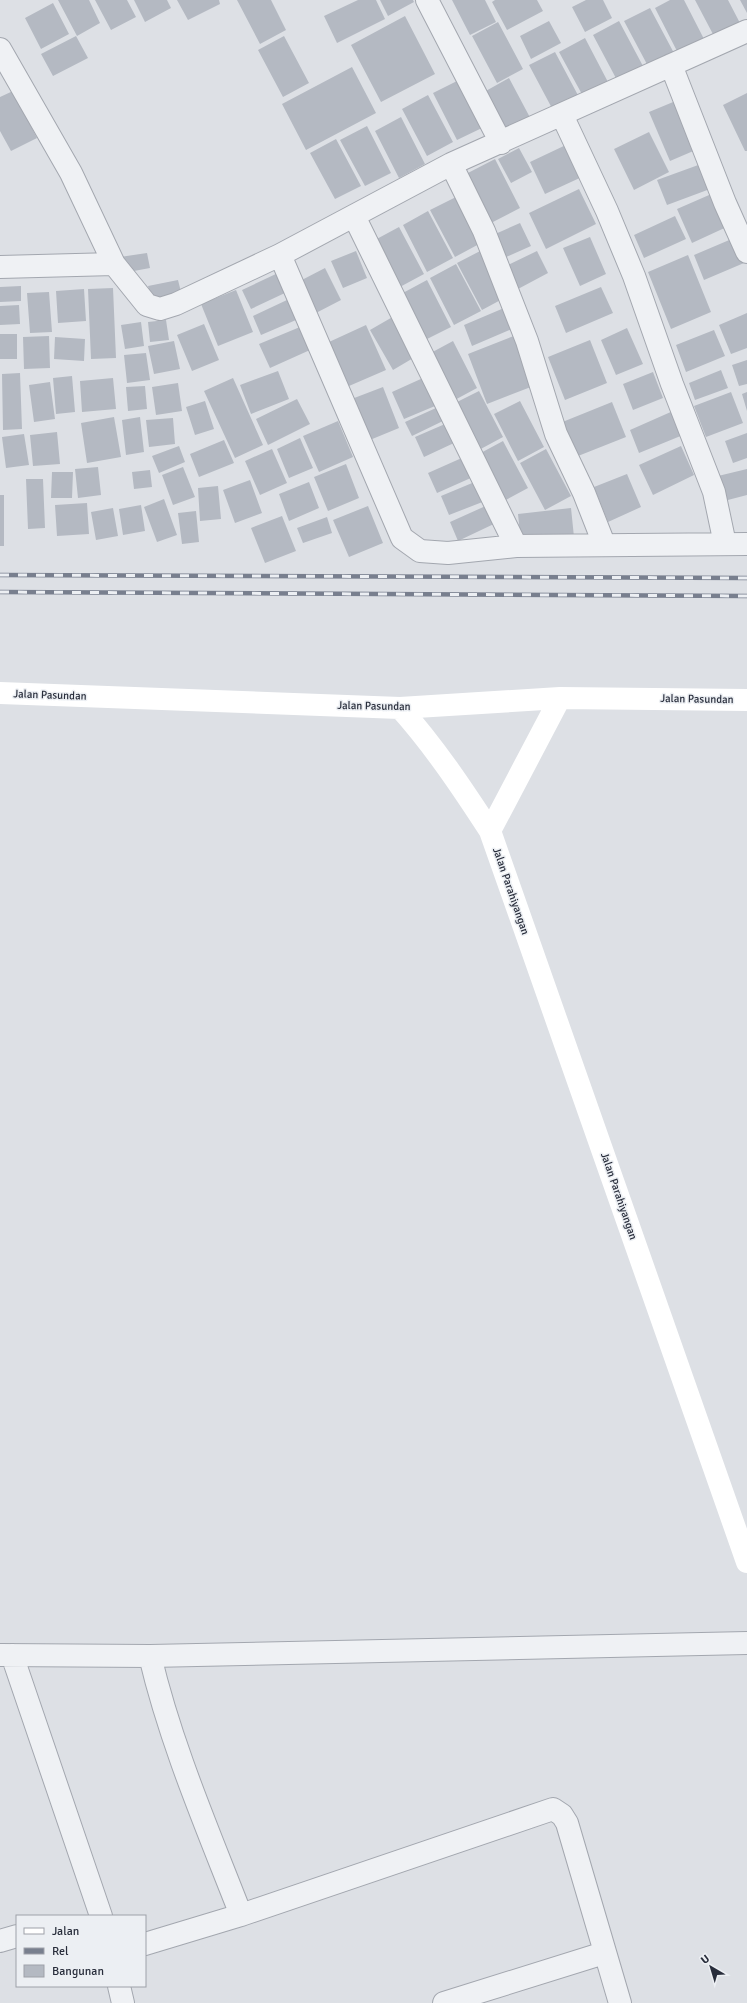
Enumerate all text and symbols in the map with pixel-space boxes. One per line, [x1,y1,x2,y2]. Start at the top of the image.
street label: Jalan Pasundan [13,687,87,703]
street label: Jalan Pasundan [660,692,734,706]
street label: Jalan Pasundan [337,699,411,713]
street label: Jalan Parahiyangan [490,846,532,936]
street label: Jalan Parahiyangan [598,1151,640,1241]
legend [16,1915,146,1987]
text: Jalan [52,1924,79,1939]
text: Rel [52,1944,69,1959]
north arrow [691,1947,731,1987]
text: U [698,1952,712,1967]
text: Bangunan [52,1964,104,1979]

